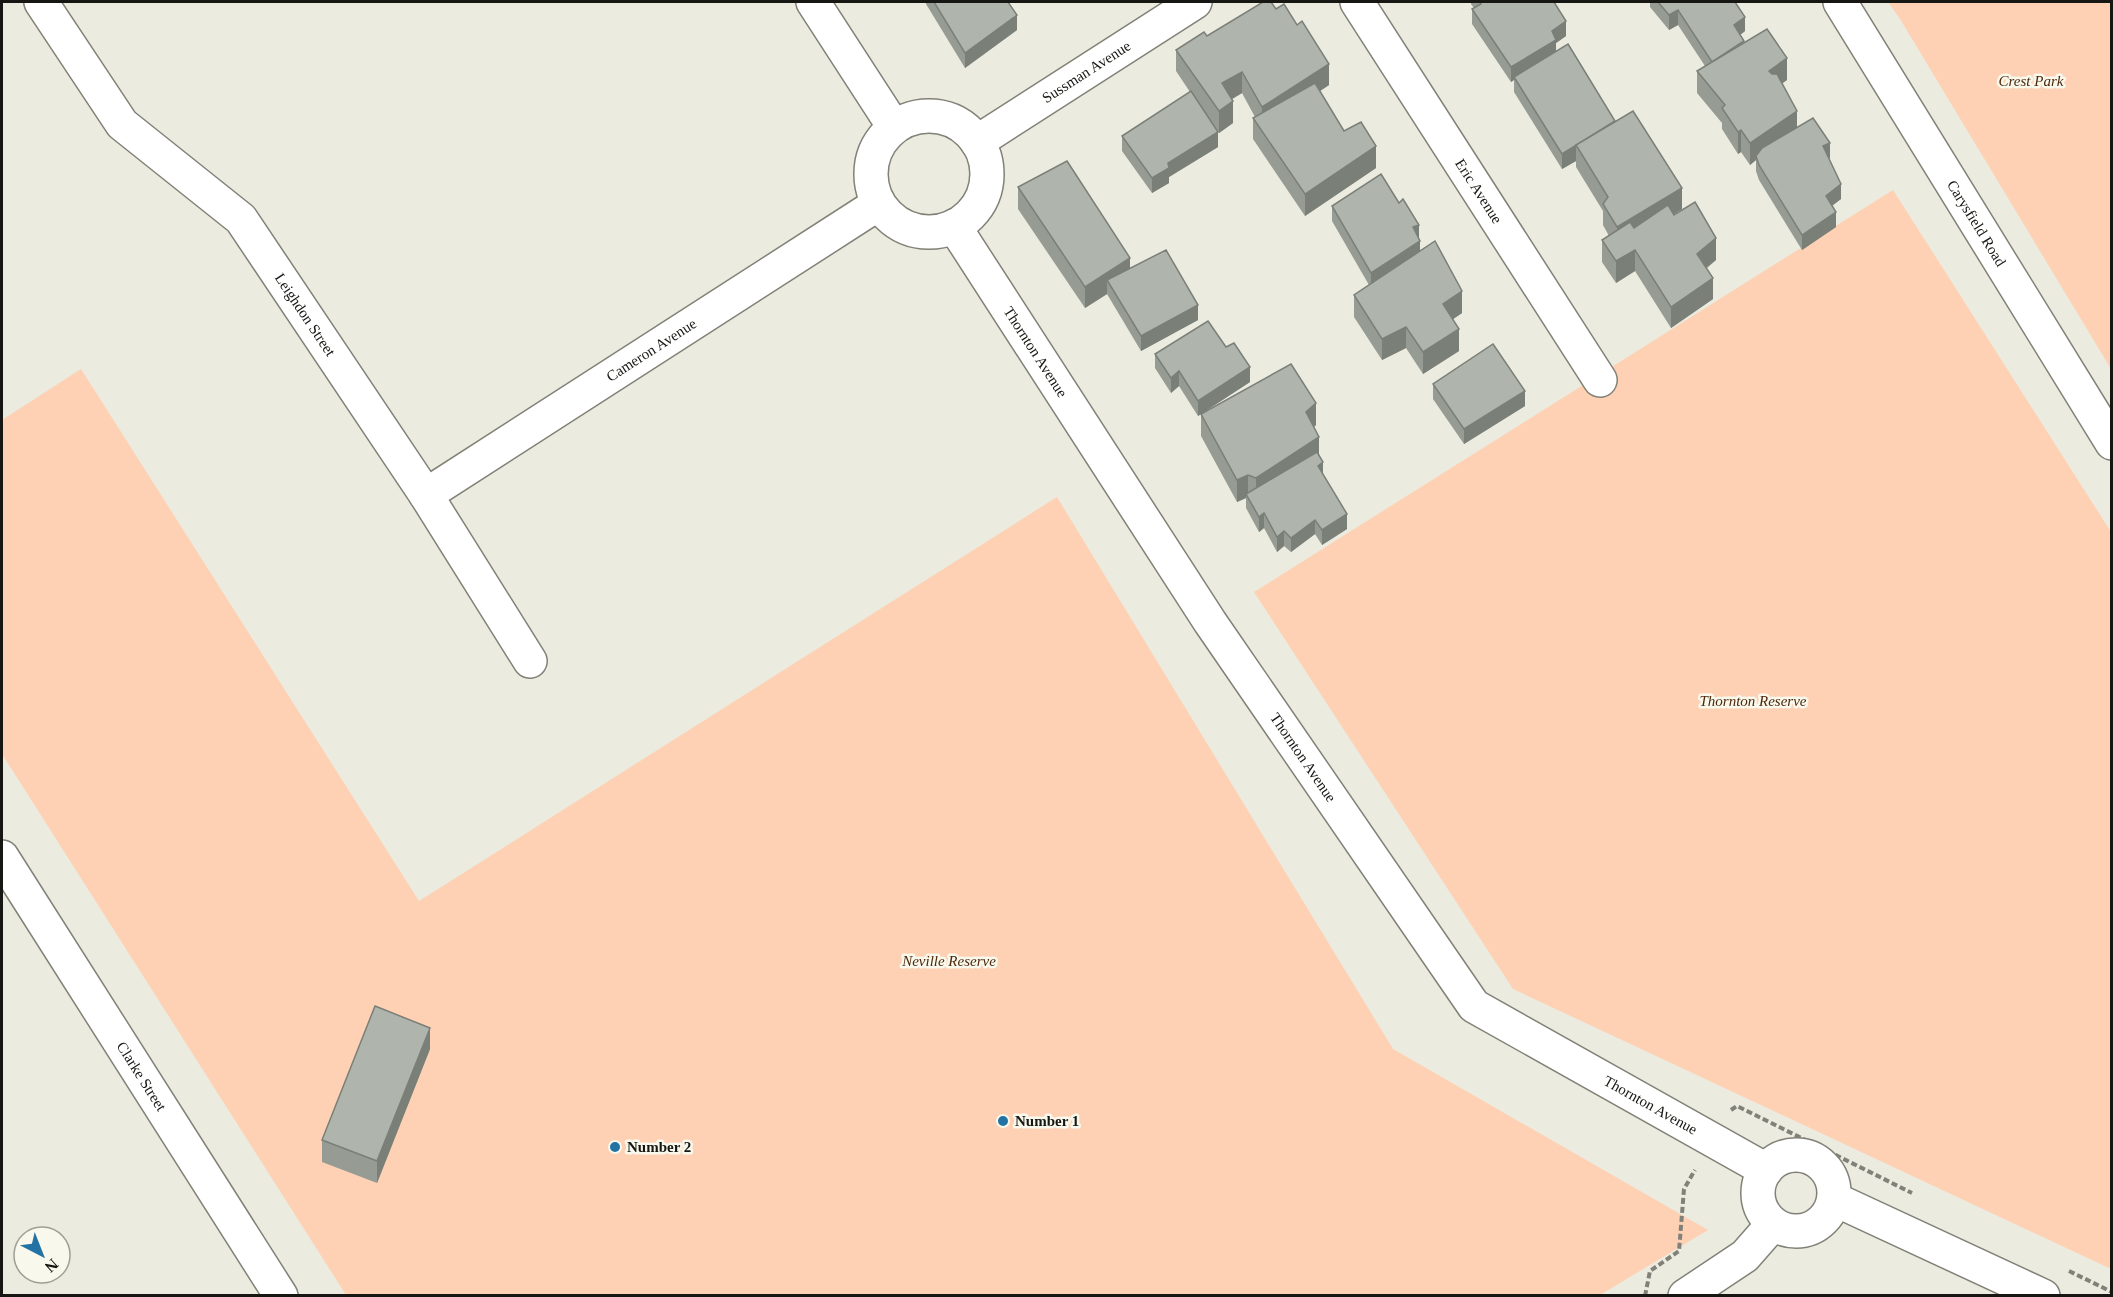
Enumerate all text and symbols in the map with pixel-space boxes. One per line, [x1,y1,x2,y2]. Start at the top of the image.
street label: Sussman Avenue [1039,37,1134,106]
park label: Crest Park [1999,73,2064,89]
street label: Eric Avenue [1452,156,1505,227]
street label: Carysfield Road [1944,177,2009,270]
street label: Leighdon Street [272,270,339,360]
street label: Thornton Avenue [1000,304,1071,400]
street label: Cameron Avenue [603,315,699,385]
park label: Thornton Reserve [1699,693,1807,709]
street label: Thornton Avenue [1267,710,1340,805]
park label: Neville Reserve [901,953,996,969]
street label: Clarke Street [114,1039,170,1115]
street label: Thornton Avenue [1601,1073,1700,1138]
place label: Number 1 [1015,1113,1079,1129]
marker: Number 1 [996,1114,1010,1128]
place label: Number 2 [627,1139,691,1155]
marker: Number 2 [608,1140,622,1154]
north arrow [12,1225,72,1285]
text: N [41,1256,62,1276]

